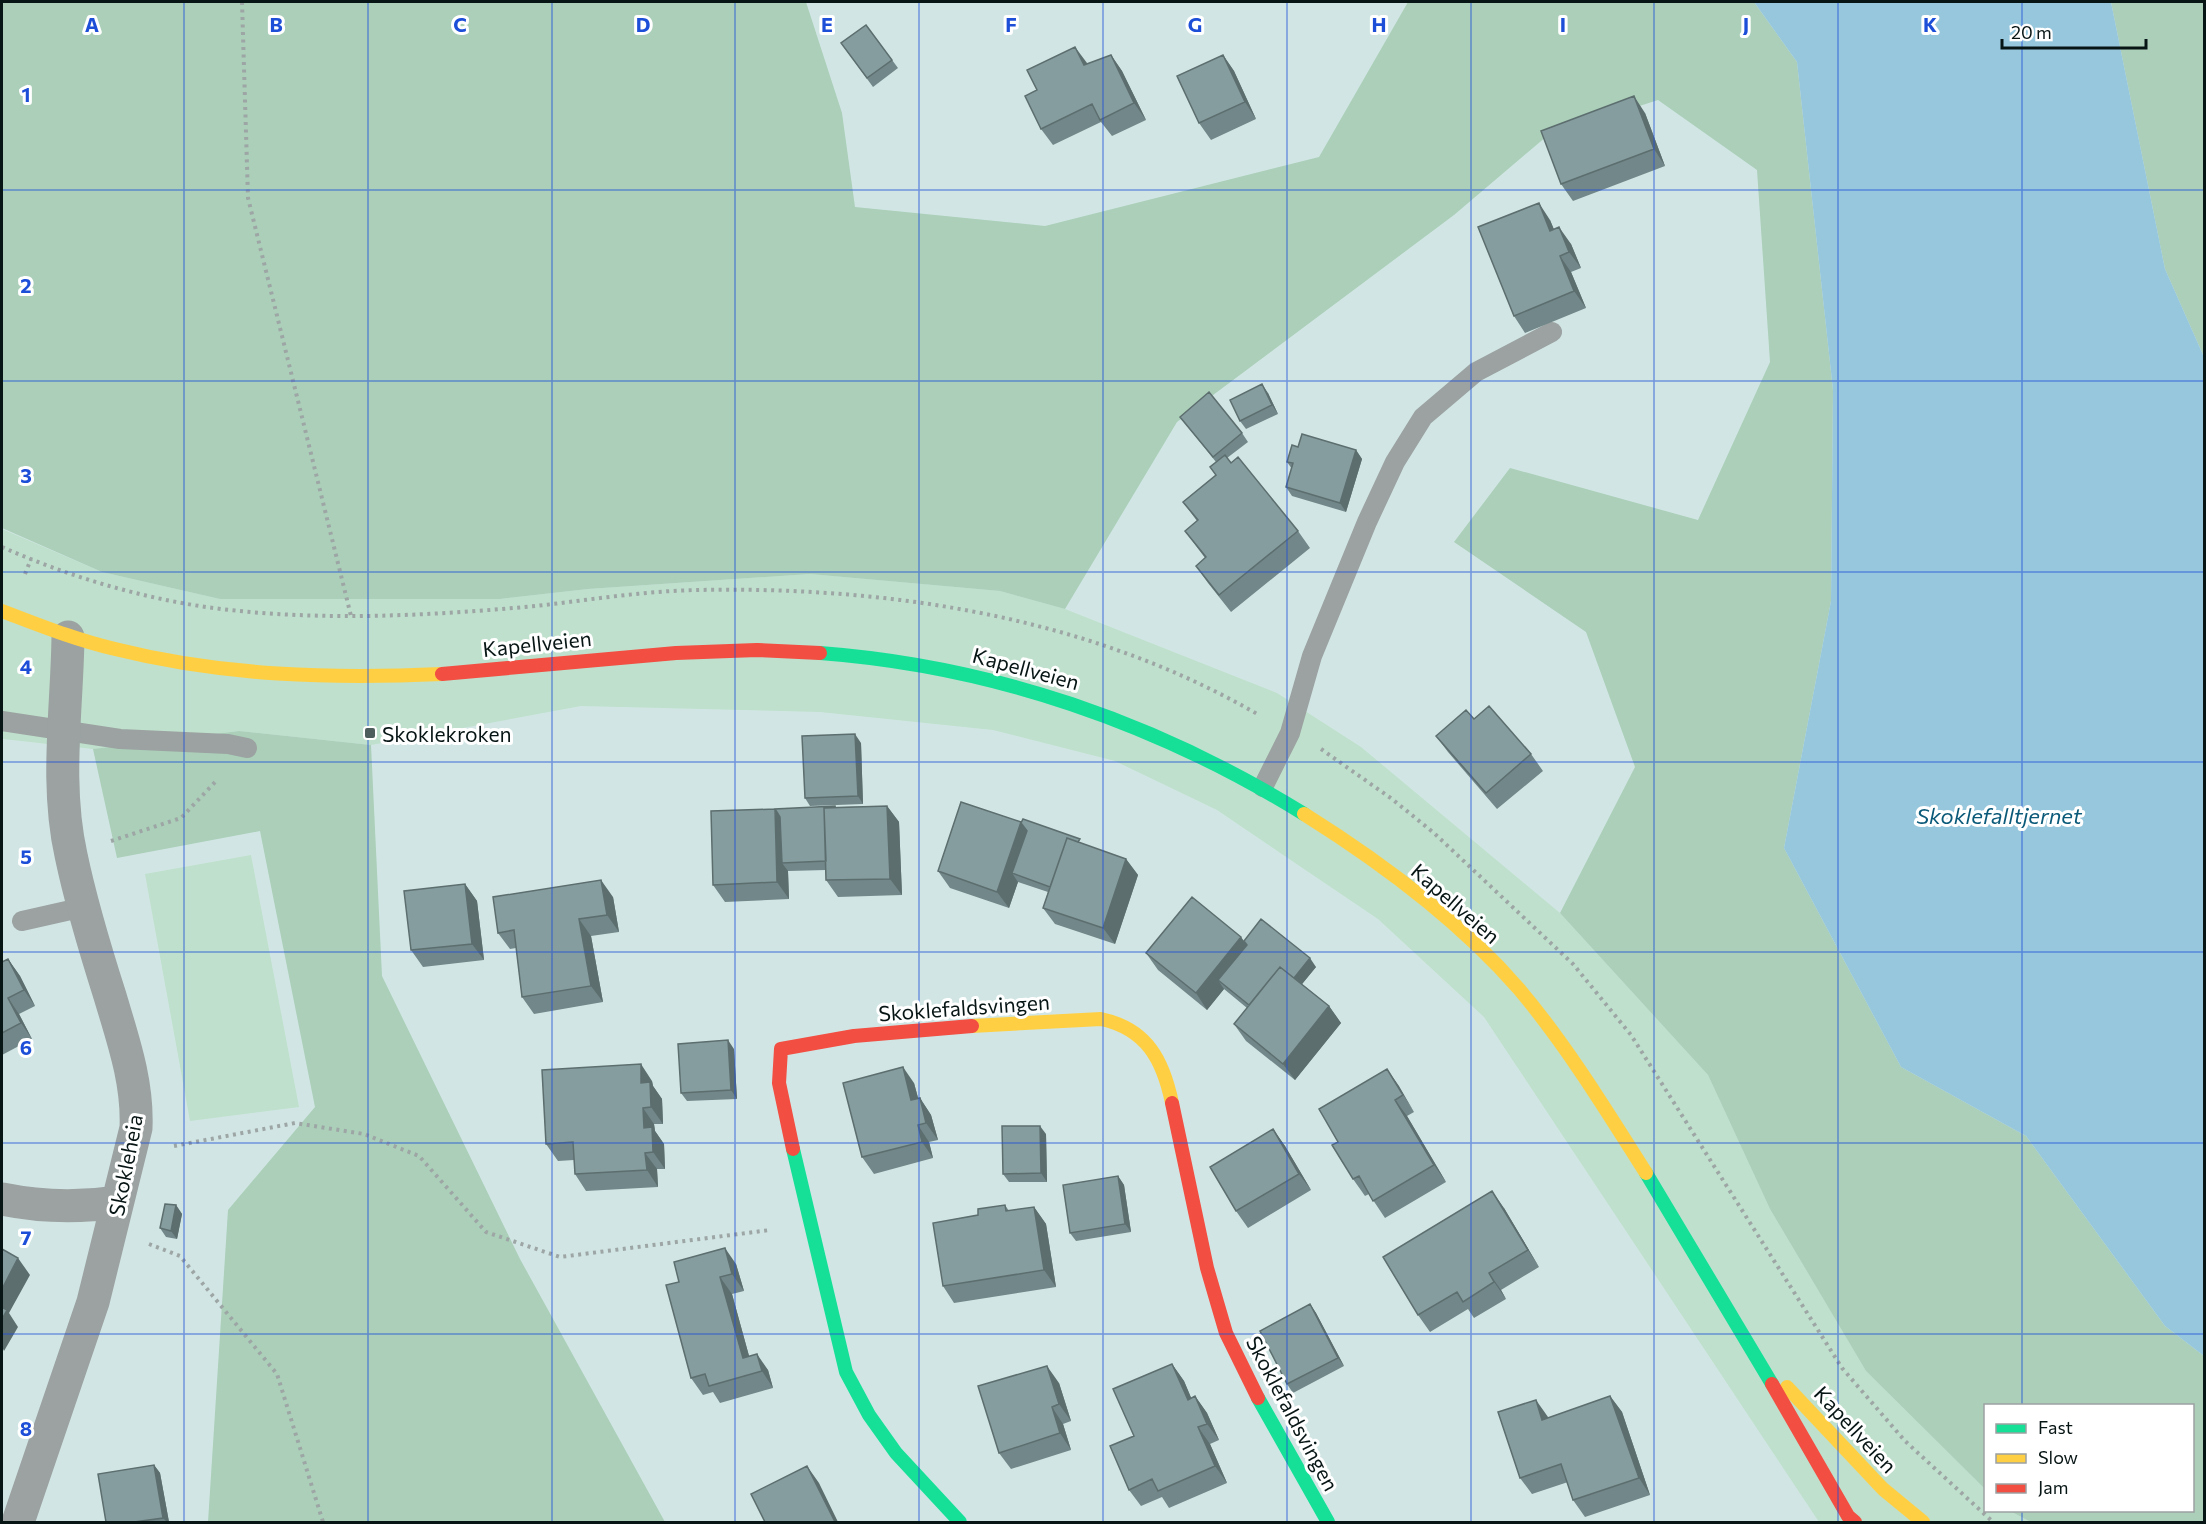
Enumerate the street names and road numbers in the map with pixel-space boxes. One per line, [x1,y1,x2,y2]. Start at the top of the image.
street label: Kapellveien [481,625,593,661]
street label: Kapellveien [970,642,1082,694]
street label: Kapellveien [1407,858,1505,948]
street label: Skoklefaldsvingen [877,989,1051,1025]
street label: Skokleheia [103,1112,147,1218]
street label: Skoklefaldsvingen [1242,1331,1344,1495]
street label: Kapellveien [1810,1381,1902,1477]

